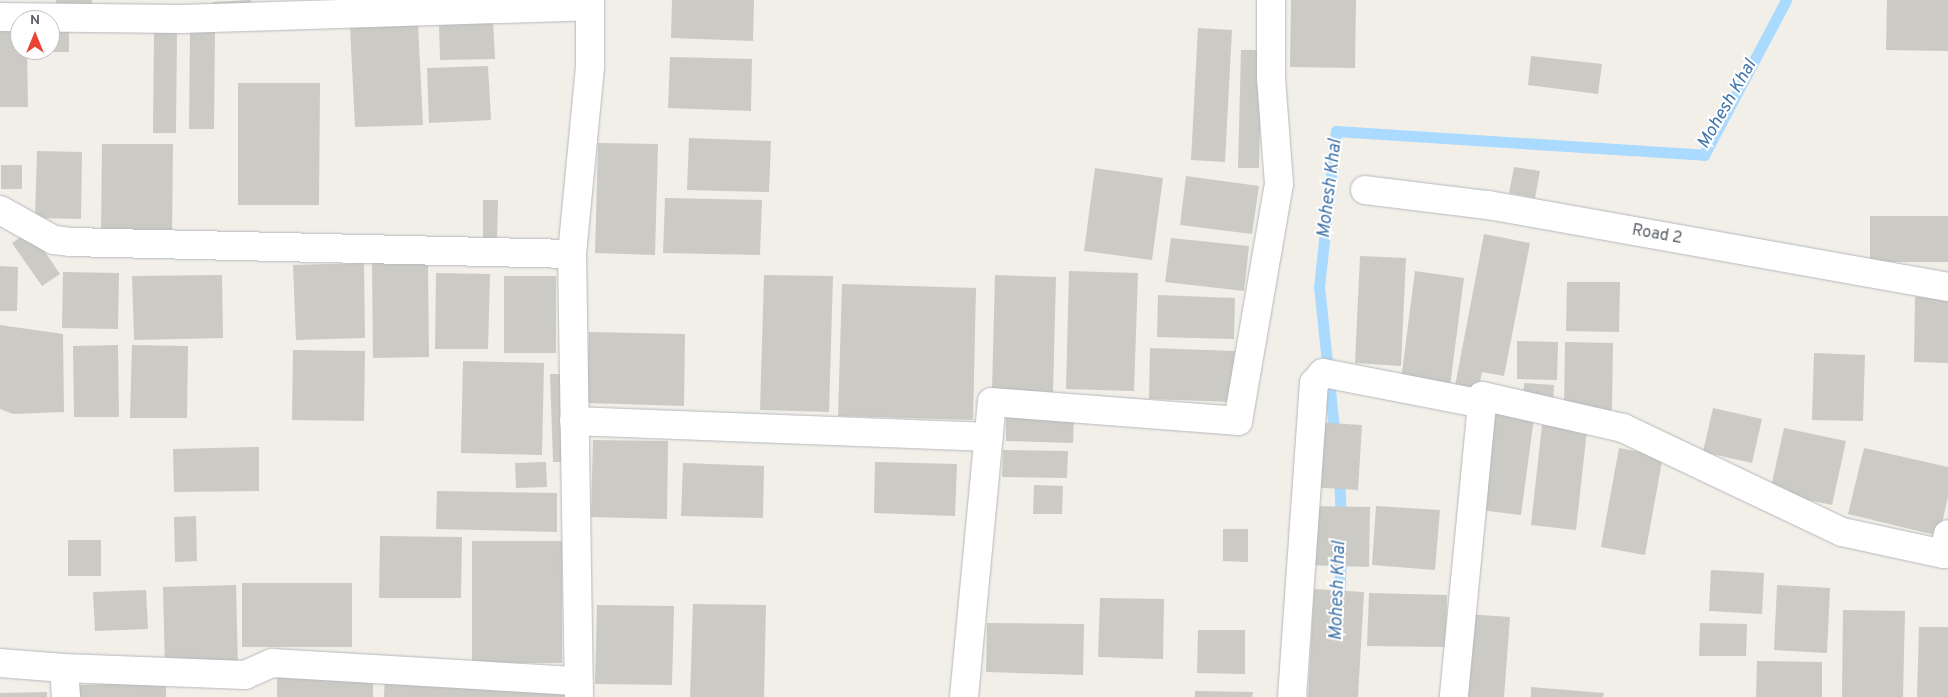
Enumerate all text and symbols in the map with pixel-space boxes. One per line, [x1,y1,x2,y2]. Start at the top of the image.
north arrow [10,10,60,60]
text: N [30,12,40,29]
water label: Mohesh Khal [1694,57,1762,153]
water label: Mohesh Khal [1314,138,1348,240]
street label: Road 2 [1630,221,1684,249]
water label: Mohesh Khal [1326,541,1352,641]

